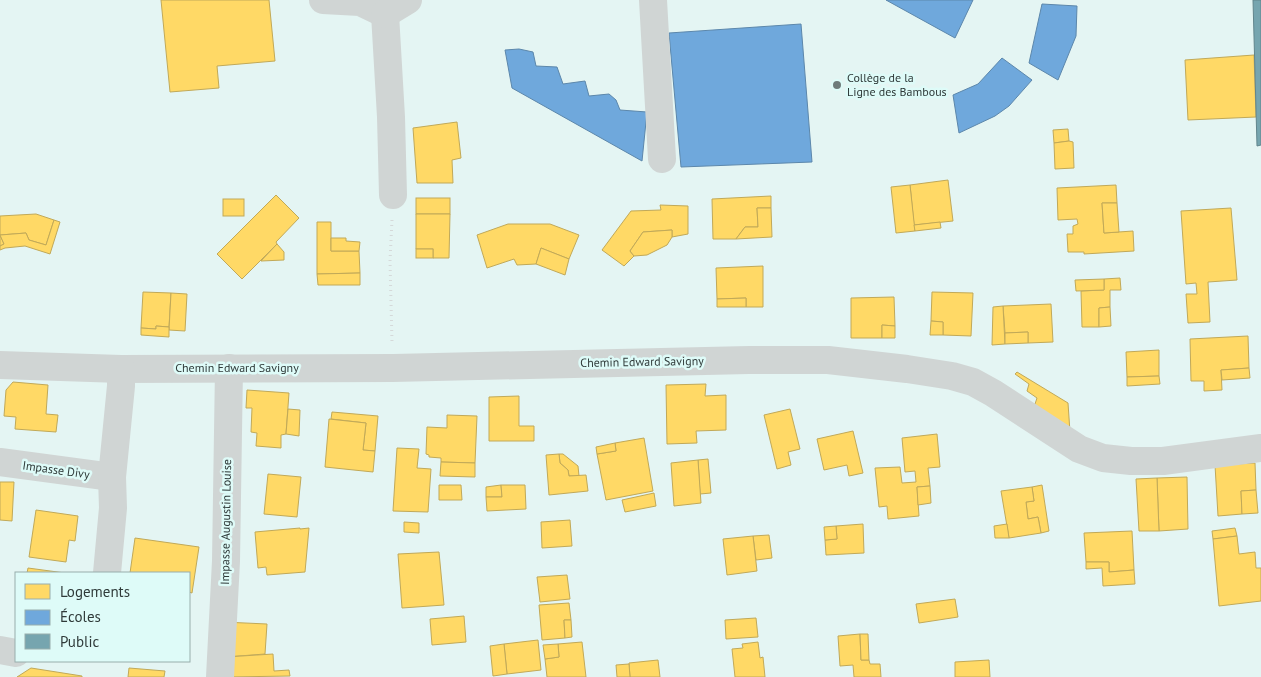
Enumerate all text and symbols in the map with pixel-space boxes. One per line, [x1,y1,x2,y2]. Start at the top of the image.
place label: Collège de la Ligne des Bambous [847,70,947,99]
marker: Collège de la Ligne des Bambous [831,79,843,91]
street label: Chemin Edward Savigny [580,353,704,370]
street label: Chemin Edward Savigny [175,360,299,375]
street label: Impasse Divy [22,457,91,482]
street label: Impasse Augustin Louise [217,459,234,585]
legend [15,572,190,662]
text: Logements [60,582,130,601]
text: Écoles [60,607,101,626]
text: Public [60,632,99,651]

